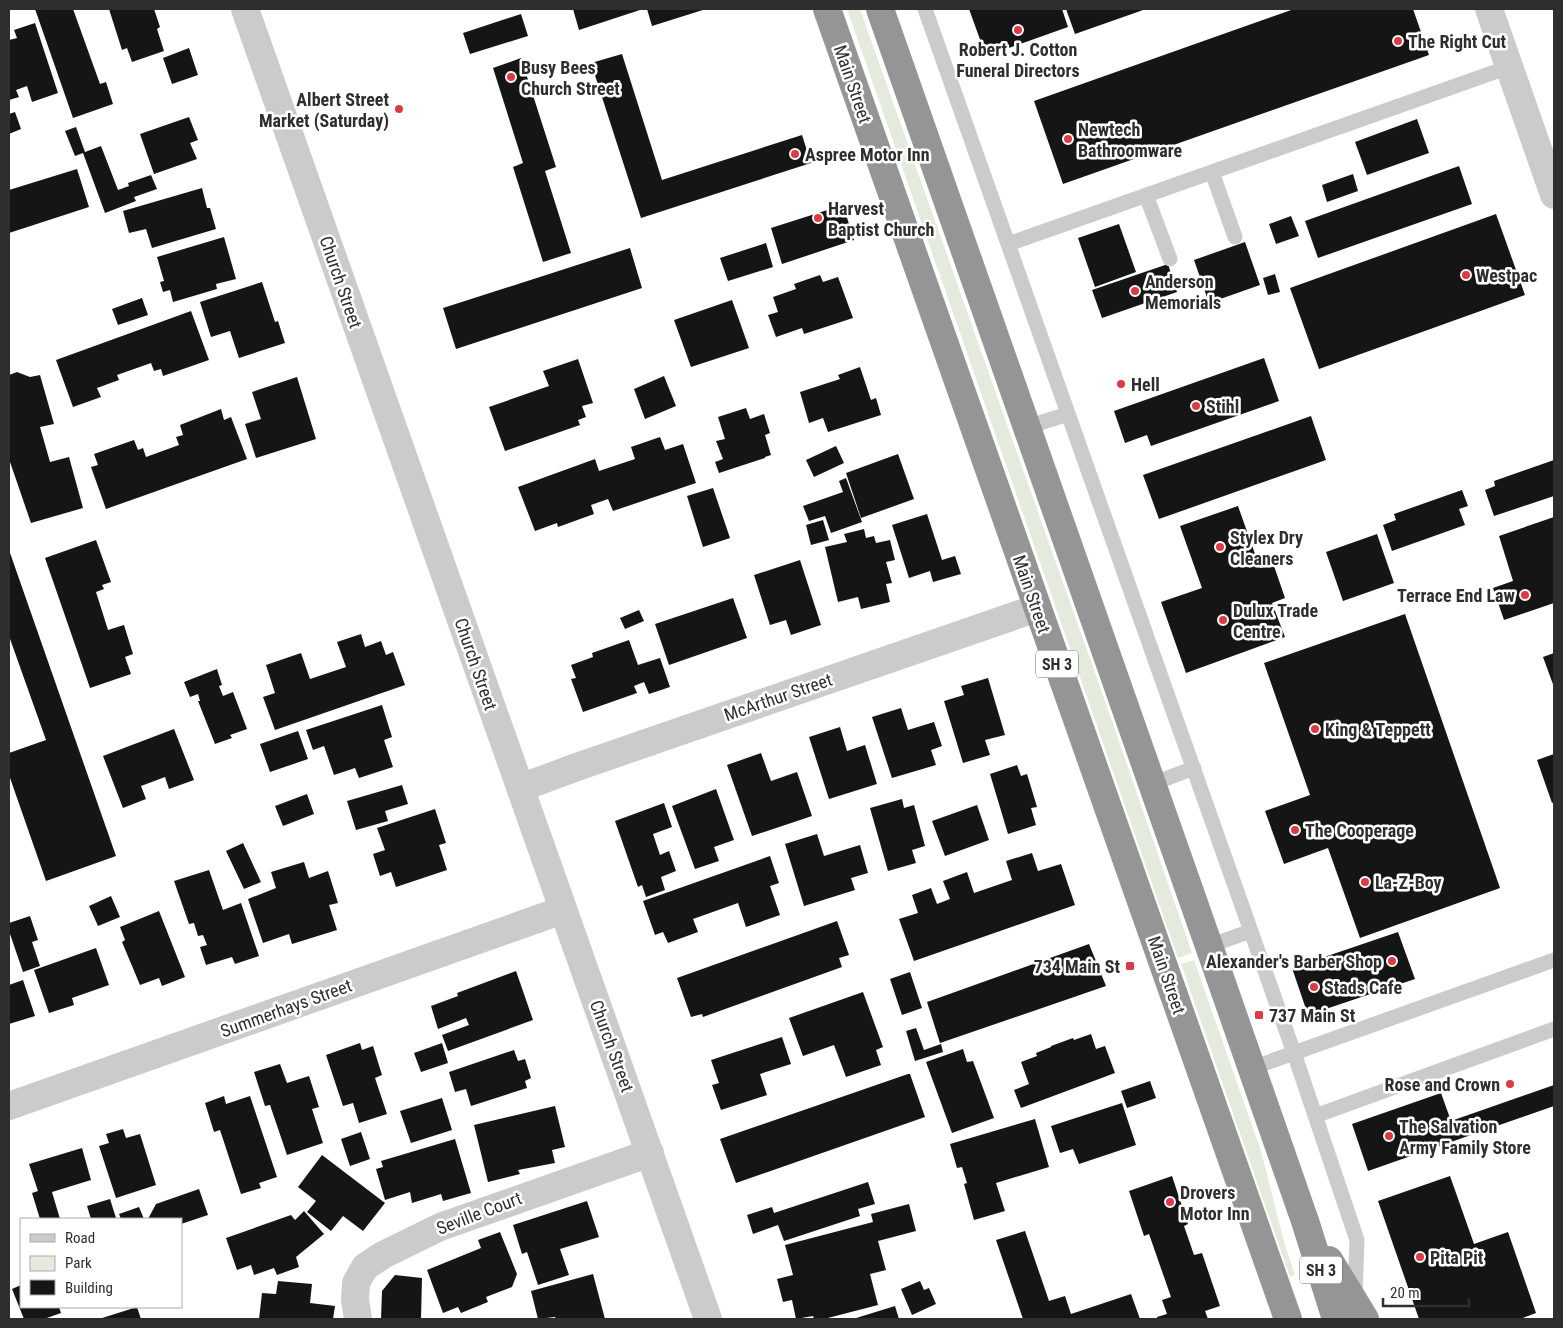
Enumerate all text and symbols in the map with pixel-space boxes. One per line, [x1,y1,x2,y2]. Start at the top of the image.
marker: Robert J. Cotton Funeral Directors [1012,24,1024,36]
place label: The Right Cut [1408,31,1507,52]
marker: The Right Cut [1392,35,1404,47]
place label: Robert J. Cotton Funeral Directors [956,39,1080,81]
street label: Main Street [830,42,876,126]
place label: Busy Bees Church Street [521,57,620,99]
marker: Busy Bees Church Street [505,71,517,83]
place label: Albert Street Market (Saturday) [259,89,389,132]
marker: Albert Street Market (Saturday) [393,103,405,115]
place label: Newtech Bathroomware [1078,119,1183,161]
marker: Newtech Bathroomware [1062,133,1074,145]
place label: Aspree Motor Inn [805,144,930,165]
marker: Aspree Motor Inn [789,148,801,160]
place label: Harvest Baptist Church [828,198,934,240]
marker: Harvest Baptist Church [812,212,824,224]
street label: Church Street [315,233,367,331]
place label: Westpac [1476,265,1537,286]
marker: Westpac [1460,269,1472,281]
place label: Anderson Memorials [1145,271,1221,313]
marker: Anderson Memorials [1129,285,1141,297]
place label: Hell [1131,374,1160,395]
marker: Hell [1115,378,1127,390]
place label: Stihl [1206,396,1239,417]
marker: Stihl [1190,400,1202,412]
place label: Stylex Dry Cleaners [1230,527,1303,569]
marker: Stylex Dry Cleaners [1214,541,1226,553]
street label: Main Street [1009,552,1055,636]
place label: Terrace End Law [1397,585,1516,606]
marker: Terrace End Law [1519,589,1531,601]
place label: Dulux Trade Centre [1233,600,1318,642]
marker: Dulux Trade Centre [1217,614,1229,626]
street label: Church Street [450,615,502,713]
road number: SH 3 [1036,651,1078,678]
street label: McArthur Street [721,669,835,725]
place label: King & Teppett [1325,719,1431,740]
marker: King & Teppett [1309,723,1321,735]
place label: The Cooperage [1305,820,1414,841]
marker: The Cooperage [1289,824,1301,836]
place label: La-Z-Boy [1375,872,1442,893]
marker: La-Z-Boy [1359,876,1371,888]
street label: Main Street [1144,933,1190,1017]
place label: Alexander's Barber Shop [1206,951,1382,972]
marker: Alexander's Barber Shop [1386,955,1398,967]
place label: 734 Main St [1034,956,1120,977]
marker: 734 Main St [1124,960,1136,972]
street label: Summerhays Street [217,974,355,1042]
place label: Stads Cafe [1324,977,1402,998]
marker: Stads Cafe [1308,981,1320,993]
street label: Church Street [586,997,638,1095]
place label: 737 Main St [1269,1005,1356,1026]
marker: 737 Main St [1253,1009,1265,1021]
place label: Rose and Crown [1385,1074,1500,1095]
marker: Rose and Crown [1504,1078,1516,1090]
place label: The Salvation Army Family Store [1399,1116,1531,1158]
marker: The Salvation Army Family Store [1383,1130,1395,1142]
place label: Drovers Motor Inn [1180,1182,1250,1224]
street label: Seville Court [433,1187,525,1239]
marker: Drovers Motor Inn [1164,1196,1176,1208]
legend [20,1218,182,1308]
text: Road [65,1229,95,1247]
place label: Pita Pit [1430,1247,1484,1268]
marker: Pita Pit [1414,1251,1426,1263]
text: Park [65,1254,92,1272]
road number: SH 3 [1300,1256,1342,1284]
scale bar [1383,1276,1469,1308]
text: Building [65,1279,113,1297]
text: 20 m [1390,1284,1420,1302]

